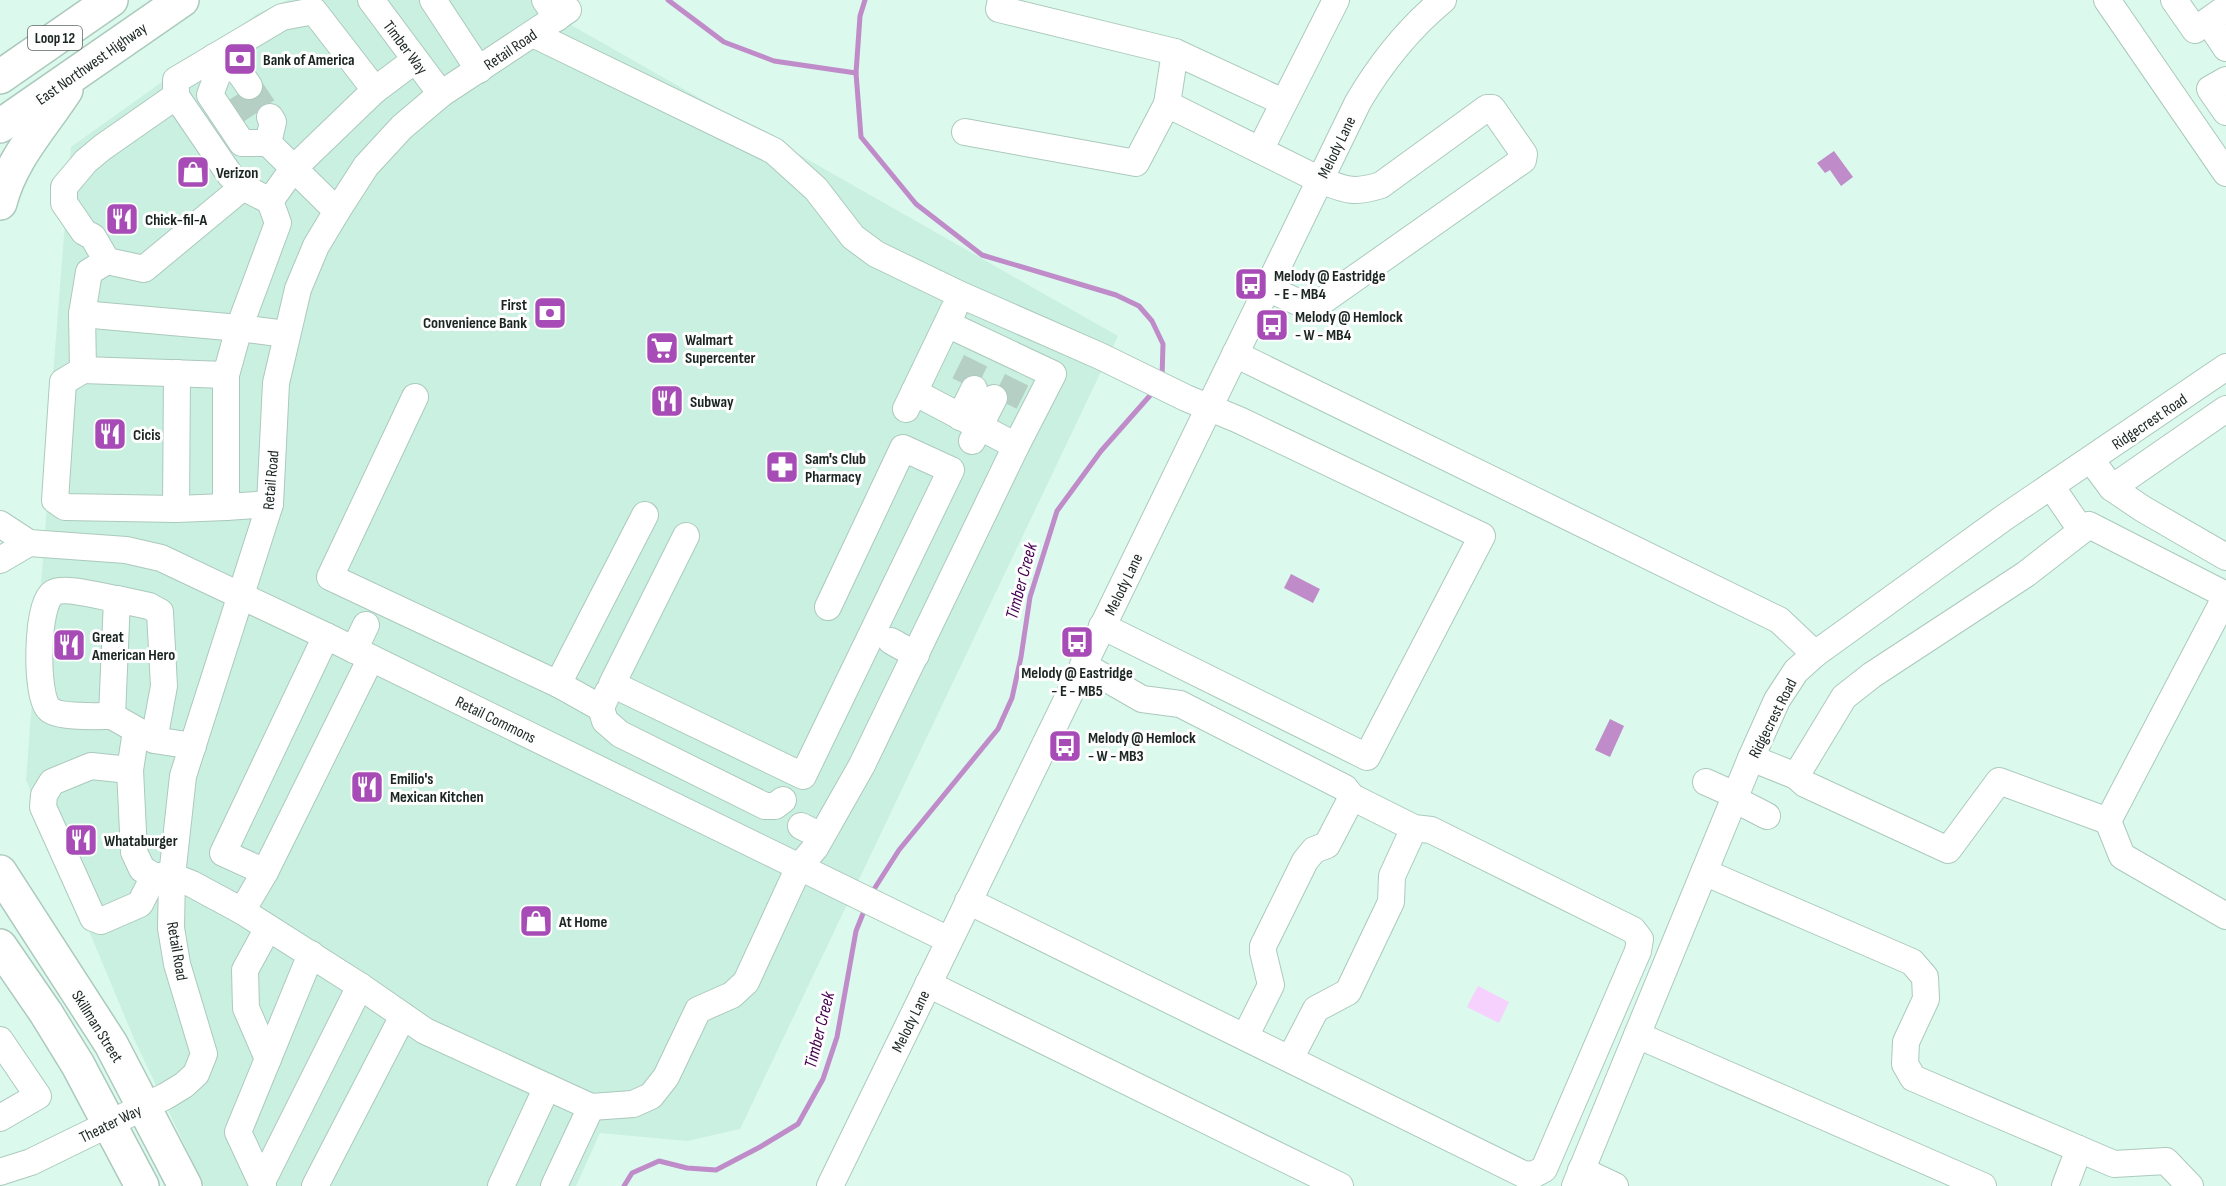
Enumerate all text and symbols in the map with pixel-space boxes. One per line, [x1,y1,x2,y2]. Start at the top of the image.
street label: Timber Way [379,17,431,78]
street label: East Northwest Highway [33,19,151,110]
road number: Loop 12 [28,26,82,50]
street label: Retail Road [481,26,541,75]
bank icon: Bank of America [222,41,258,77]
place label: Bank of America [263,51,355,70]
street label: Melody Lane [1314,114,1360,182]
shop icon: Verizon [175,154,211,190]
place label: Verizon [216,164,258,183]
restaurant icon: Chick-fil-A [104,201,140,237]
place label: Chick-fil-A [145,211,208,230]
bus stop icon: Melody @ Eastridge - E - MB4 [1233,266,1269,302]
place label: Melody @ Eastridge - E - MB4 [1274,267,1386,304]
bank icon: First Convenience Bank [532,295,568,331]
place label: First Convenience Bank [423,296,527,333]
bus stop icon: Melody @ Hemlock - W - MB4 [1254,307,1290,343]
place label: Melody @ Hemlock - W - MB4 [1295,308,1403,345]
supermarket icon: Walmart Supercenter [644,330,680,366]
place label: Walmart Supercenter [685,331,756,368]
restaurant icon: Subway [649,383,685,419]
street label: Ridgecrest Road [2109,390,2191,454]
place label: Subway [690,393,734,412]
restaurant icon: Cicis [92,416,128,452]
place label: Cicis [133,426,161,445]
pharmacy icon: Sam's Club Pharmacy [764,449,800,485]
street label: Retail Road [259,450,284,511]
place label: Sam's Club Pharmacy [805,450,866,487]
water label: Timber Creek [1001,539,1042,622]
street label: Melody Lane [1101,551,1147,619]
bus stop icon: Melody @ Eastridge - E - MB5 [1059,624,1095,660]
restaurant icon: Great American Hero [51,627,87,663]
place label: Great American Hero [91,628,175,665]
place label: Melody @ Eastridge - E - MB5 [1021,664,1133,701]
street label: Ridgecrest Road [1745,676,1801,762]
street label: Retail Commons [452,693,539,748]
bus stop icon: Melody @ Hemlock - W - MB3 [1047,728,1083,764]
place label: Melody @ Hemlock - W - MB3 [1088,729,1196,766]
restaurant icon: Emilio's Mexican Kitchen [349,769,385,805]
place label: Emilio's Mexican Kitchen [390,770,484,807]
restaurant icon: Whataburger [63,822,99,858]
place label: Whataburger [104,832,178,851]
shop icon: At Home [518,903,554,939]
place label: At Home [558,913,607,932]
street label: Retail Road [162,920,191,982]
street label: Skillman Street [67,987,126,1066]
water label: Timber Creek [800,988,839,1071]
street label: Melody Lane [888,988,934,1056]
street label: Theater Way [77,1101,145,1147]

